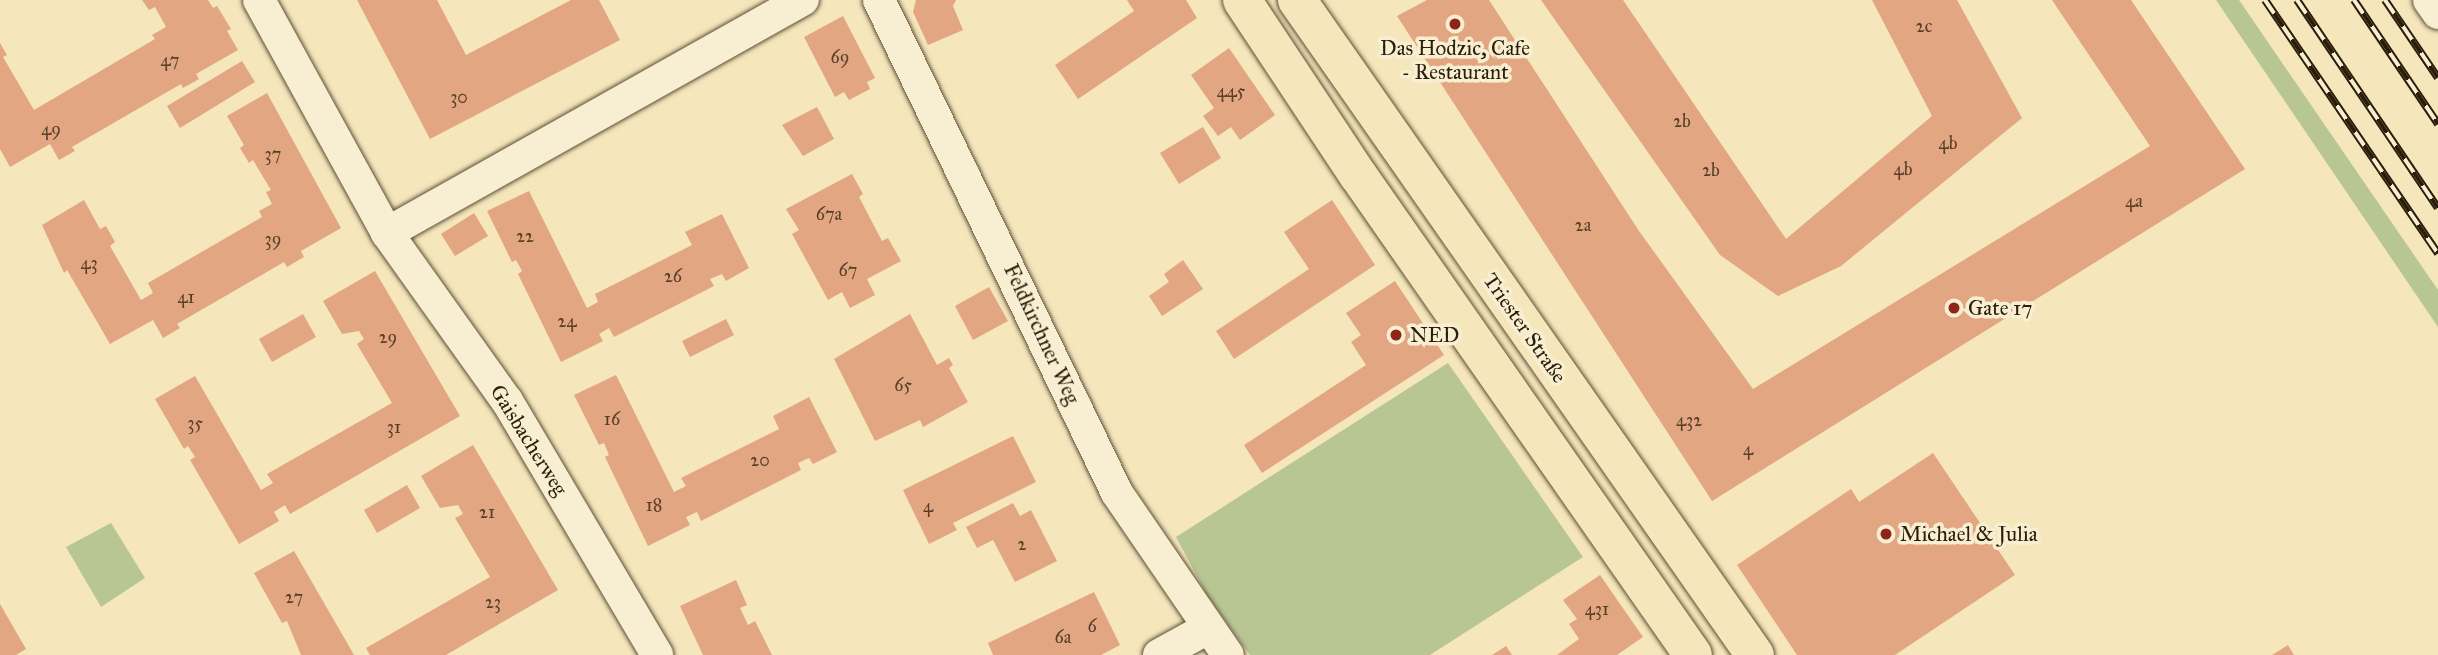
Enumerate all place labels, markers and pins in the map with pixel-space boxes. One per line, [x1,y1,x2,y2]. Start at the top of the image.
marker: Das Hodzic, Cafe - Restaurant [1447,16,1463,32]
place label: Das Hodzic, Cafe - Restaurant [1380,35,1530,85]
place label: Gate 17 [1968,295,2032,321]
marker: Gate 17 [1946,300,1962,316]
place label: NED [1410,322,1459,348]
marker: NED [1388,327,1404,343]
place label: Michael & Julia [1900,521,2038,547]
marker: Michael & Julia [1878,526,1894,542]

